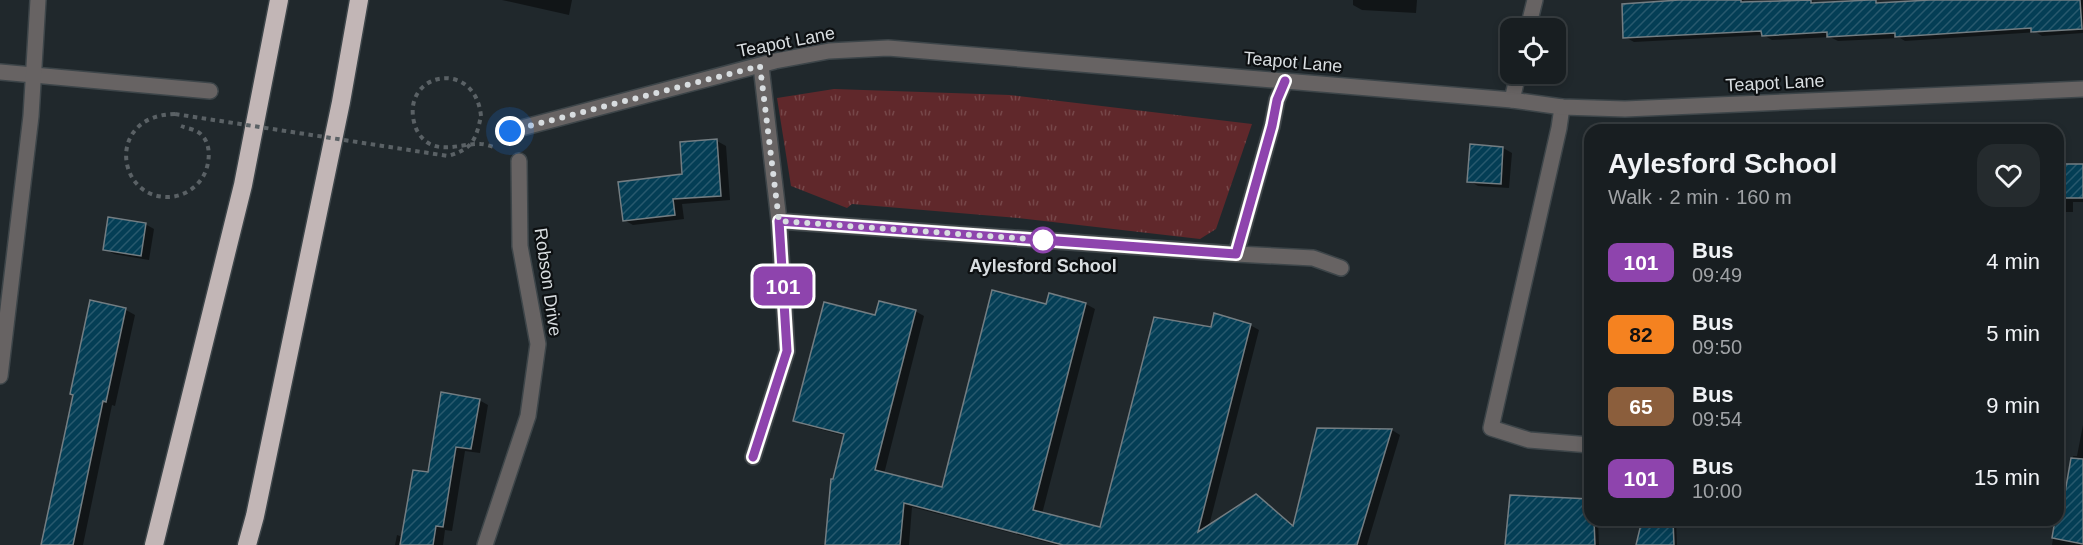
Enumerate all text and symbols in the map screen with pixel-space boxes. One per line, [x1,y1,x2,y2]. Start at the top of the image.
map controls [1500,18,1566,84]
button: locate [1500,18,1566,84]
street label: Teapot Lane [735,23,837,61]
street label: Teapot Lane [1243,48,1343,76]
street label: Teapot Lane [1725,70,1825,96]
your location [495,116,525,146]
button: heart [1977,144,2040,207]
text: Aylesford School [1608,148,1837,179]
text: Walk · 2 min · 160 m [1608,186,1792,208]
street label: Robson Drive [531,227,565,337]
marker: Aylesford School [1030,227,1056,253]
text: Bus [1692,238,1734,263]
text: 4 min [1986,249,2040,274]
text: 101 [1623,251,1659,274]
place label: Aylesford School [969,256,1117,276]
text: 09:49 [1692,264,1742,286]
line badge: 101 [748,266,818,306]
text: 101 [765,275,801,298]
text: Bus [1692,310,1734,335]
text: 5 min [1986,321,2040,346]
text: 82 [1629,323,1653,346]
text: 09:50 [1692,336,1742,358]
text: Bus [1692,382,1734,407]
text: 9 min [1986,393,2040,418]
text: 65 [1629,395,1653,418]
text: 09:54 [1692,408,1742,430]
text: Bus [1692,454,1734,479]
text: 15 min [1974,465,2040,490]
text: 101 [1623,467,1659,490]
text: 10:00 [1692,480,1742,502]

